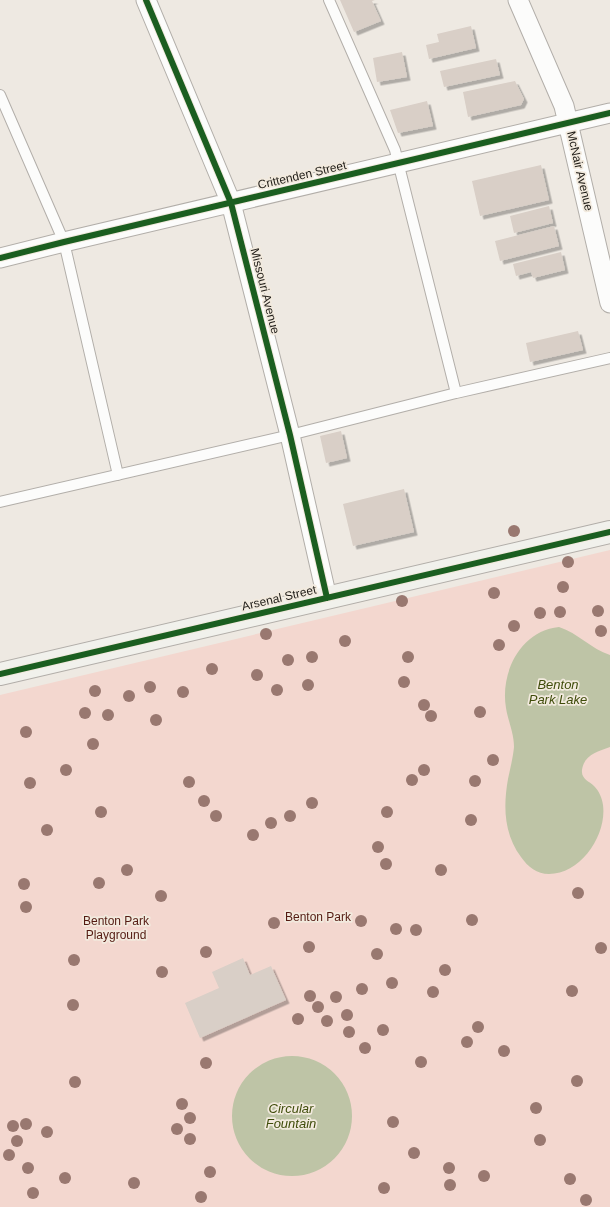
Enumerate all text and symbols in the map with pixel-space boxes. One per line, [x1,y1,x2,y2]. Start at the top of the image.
street label: McNair Avenue [564,130,596,212]
street label: Crittenden Street [256,158,348,192]
street label: Missouri Avenue [248,247,282,336]
street label: Arsenal Street [240,582,318,613]
water label: Benton Park Lake [529,677,587,707]
park label: Benton Park [285,910,352,924]
park label: Benton Park Playground [83,914,150,942]
water label: Circular Fountain [266,1101,316,1131]

